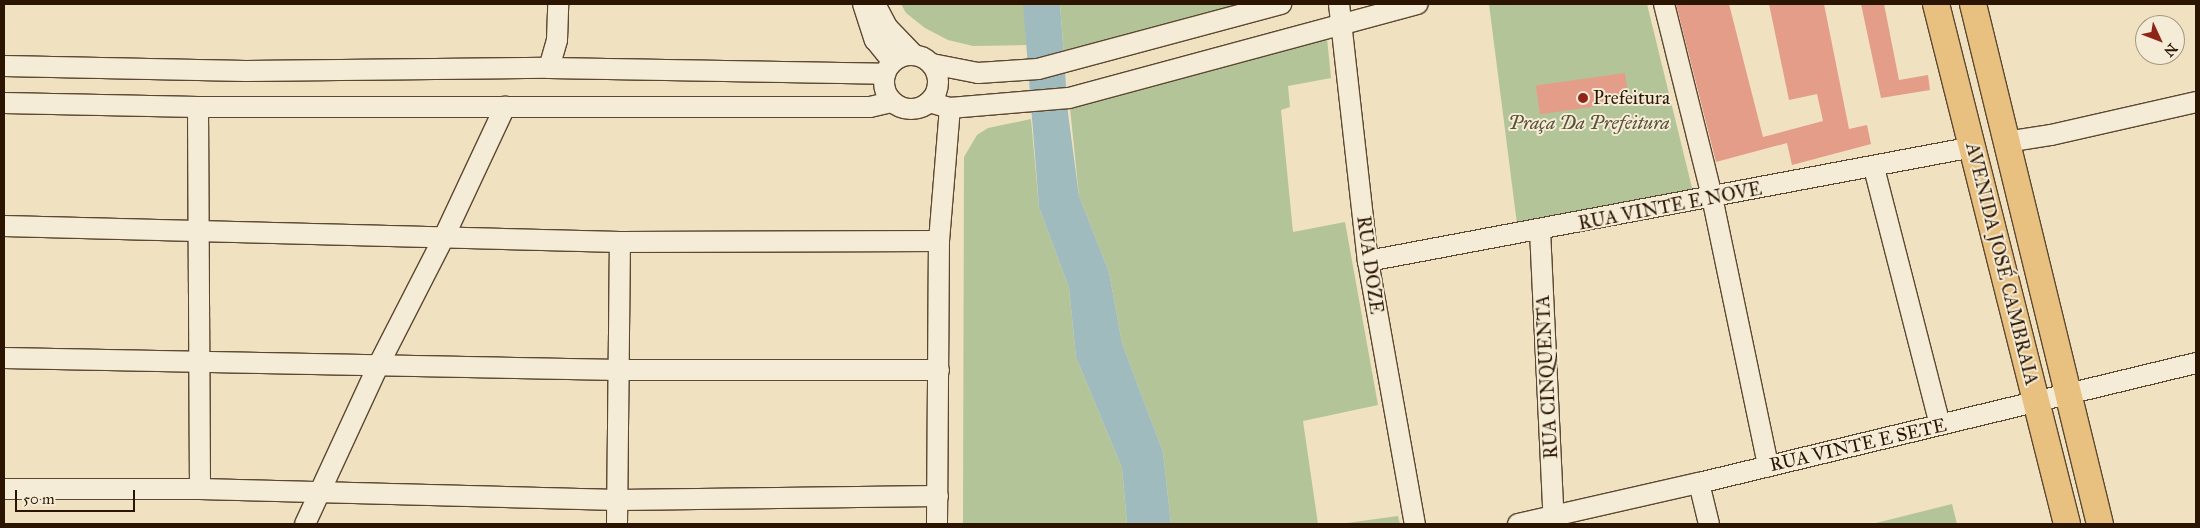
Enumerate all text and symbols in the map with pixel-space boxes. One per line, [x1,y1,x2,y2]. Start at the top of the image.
north arrow [2135,15,2185,65]
text: N [2160,40,2181,60]
place label: Prefeitura [1593,87,1670,109]
marker: Prefeitura [1577,92,1589,104]
park label: Praça Da Prefeitura [1508,112,1670,134]
street label: AVENIDA JOSÉ CAMBRAIA [1961,140,2043,388]
street label: RUA VINTE E NOVE [1576,177,1764,235]
street label: RUA DOZE [1352,214,1388,316]
street label: RUA CINQUENTA [1531,294,1563,460]
street label: RUA VINTE E SETE [1767,414,1949,476]
scale bar [18,480,138,512]
text: 50 m [23,490,55,508]

